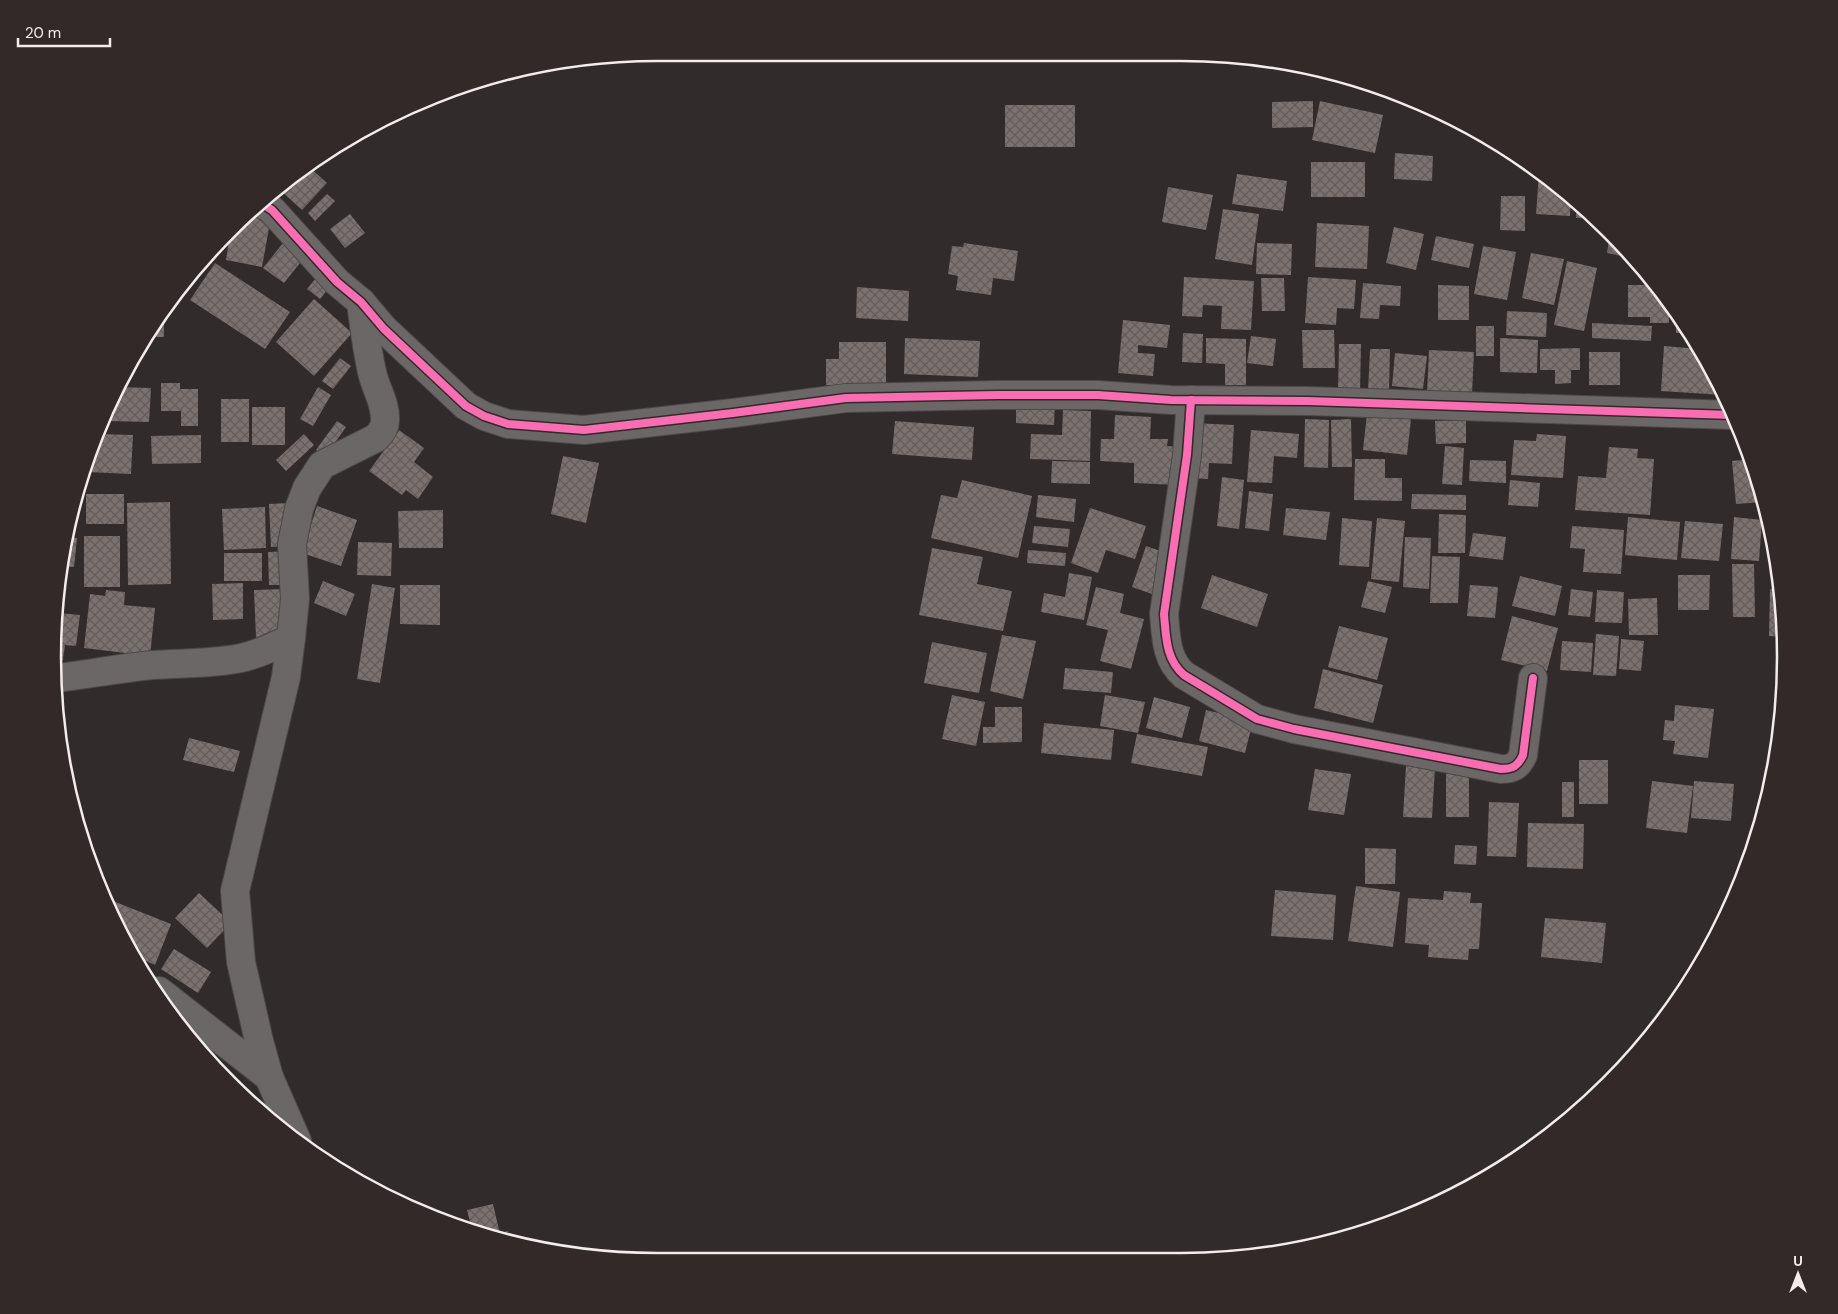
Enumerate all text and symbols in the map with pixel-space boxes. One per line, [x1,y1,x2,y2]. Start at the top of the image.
scale bar [18,15,110,47]
text: 20 m [25,23,61,43]
north arrow [1773,1249,1823,1299]
text: U [1793,1252,1803,1270]

